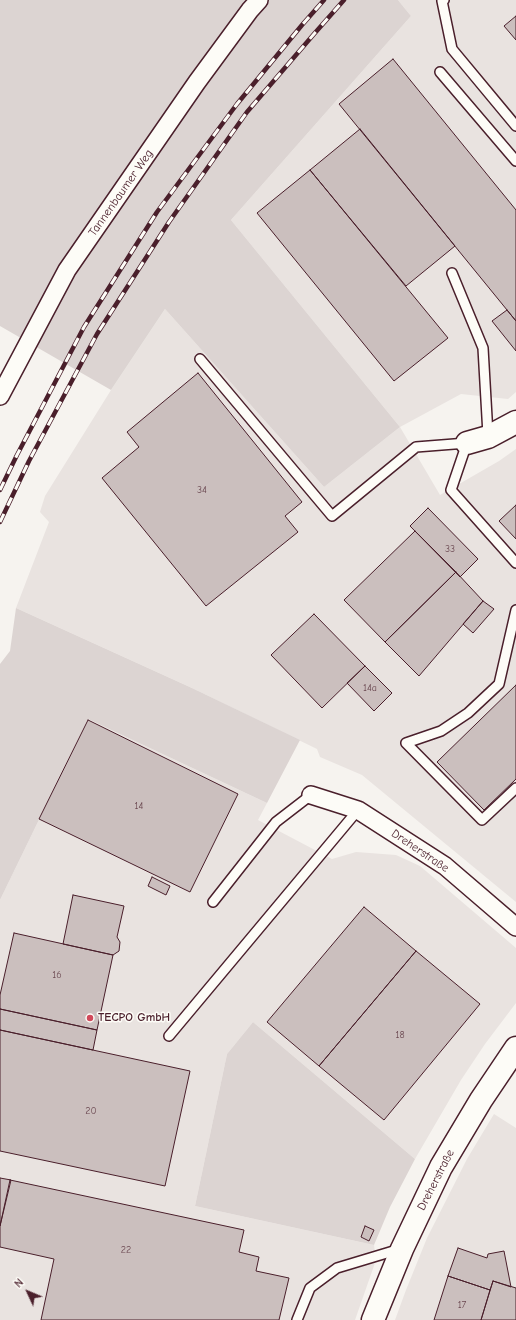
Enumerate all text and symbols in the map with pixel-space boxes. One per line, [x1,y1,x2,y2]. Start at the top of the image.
street label: Tannenbaumer Weg [86,147,156,239]
house number: 34 [197,484,207,496]
house number: 33 [445,543,455,555]
house number: 14a [363,682,377,694]
house number: 14 [135,800,143,812]
street label: Dreherstraße [388,826,452,876]
house number: 16 [52,969,62,981]
place label: TECPO GmbH [98,1011,170,1025]
marker: TECPO GmbH [85,1013,95,1023]
house number: 18 [395,1029,405,1041]
house number: 20 [85,1105,97,1117]
street label: Dreherstraße [414,1147,458,1213]
house number: 22 [121,1244,131,1256]
north arrow [8,1272,48,1312]
text: N [12,1276,26,1290]
house number: 17 [458,1299,466,1311]

